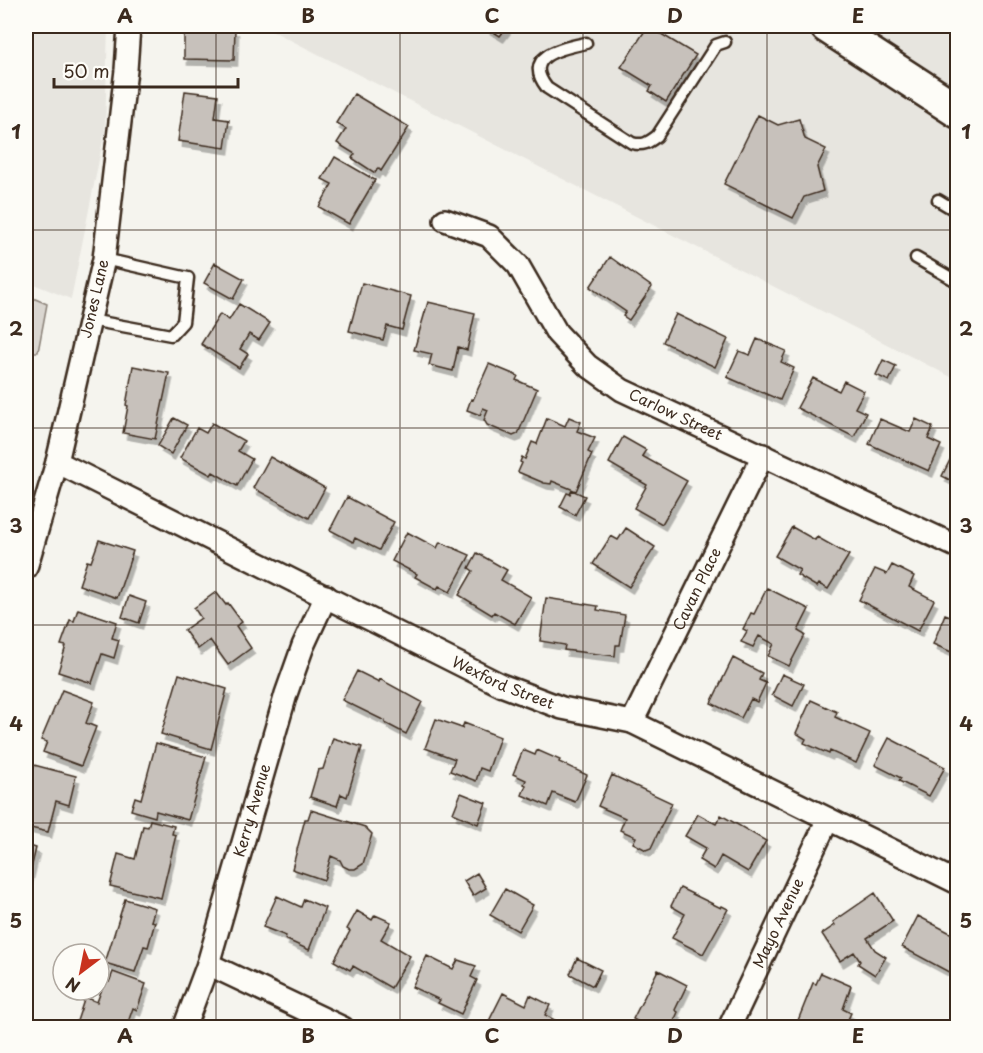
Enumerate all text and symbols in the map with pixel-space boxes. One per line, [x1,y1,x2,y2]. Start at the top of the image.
text: A [117,0,133,30]
text: B [301,0,315,30]
text: C [484,0,500,30]
text: D [667,0,683,30]
text: E [852,0,864,30]
scale bar [54,51,238,89]
text: 50 m [63,57,110,84]
text: 1 [11,116,21,146]
text: 1 [961,116,971,146]
street label: Jones Lane [73,257,114,340]
text: 2 [9,313,23,343]
text: 2 [959,313,973,343]
street label: Carlow Street [625,382,727,445]
text: 3 [9,510,23,540]
text: 3 [959,510,973,540]
street label: Cavan Place [666,543,726,634]
street label: Wexford Street [449,649,558,714]
text: 4 [9,708,23,738]
text: 4 [959,708,973,738]
street label: Kerry Avenue [227,761,275,859]
street label: Mayo Avenue [746,874,809,971]
text: 5 [10,905,22,935]
text: 5 [960,905,972,935]
north arrow [51,942,111,1002]
text: N [61,972,84,999]
text: A [117,1020,133,1050]
text: B [301,1020,315,1050]
text: C [484,1020,500,1050]
text: D [667,1020,683,1050]
text: E [852,1020,864,1050]

